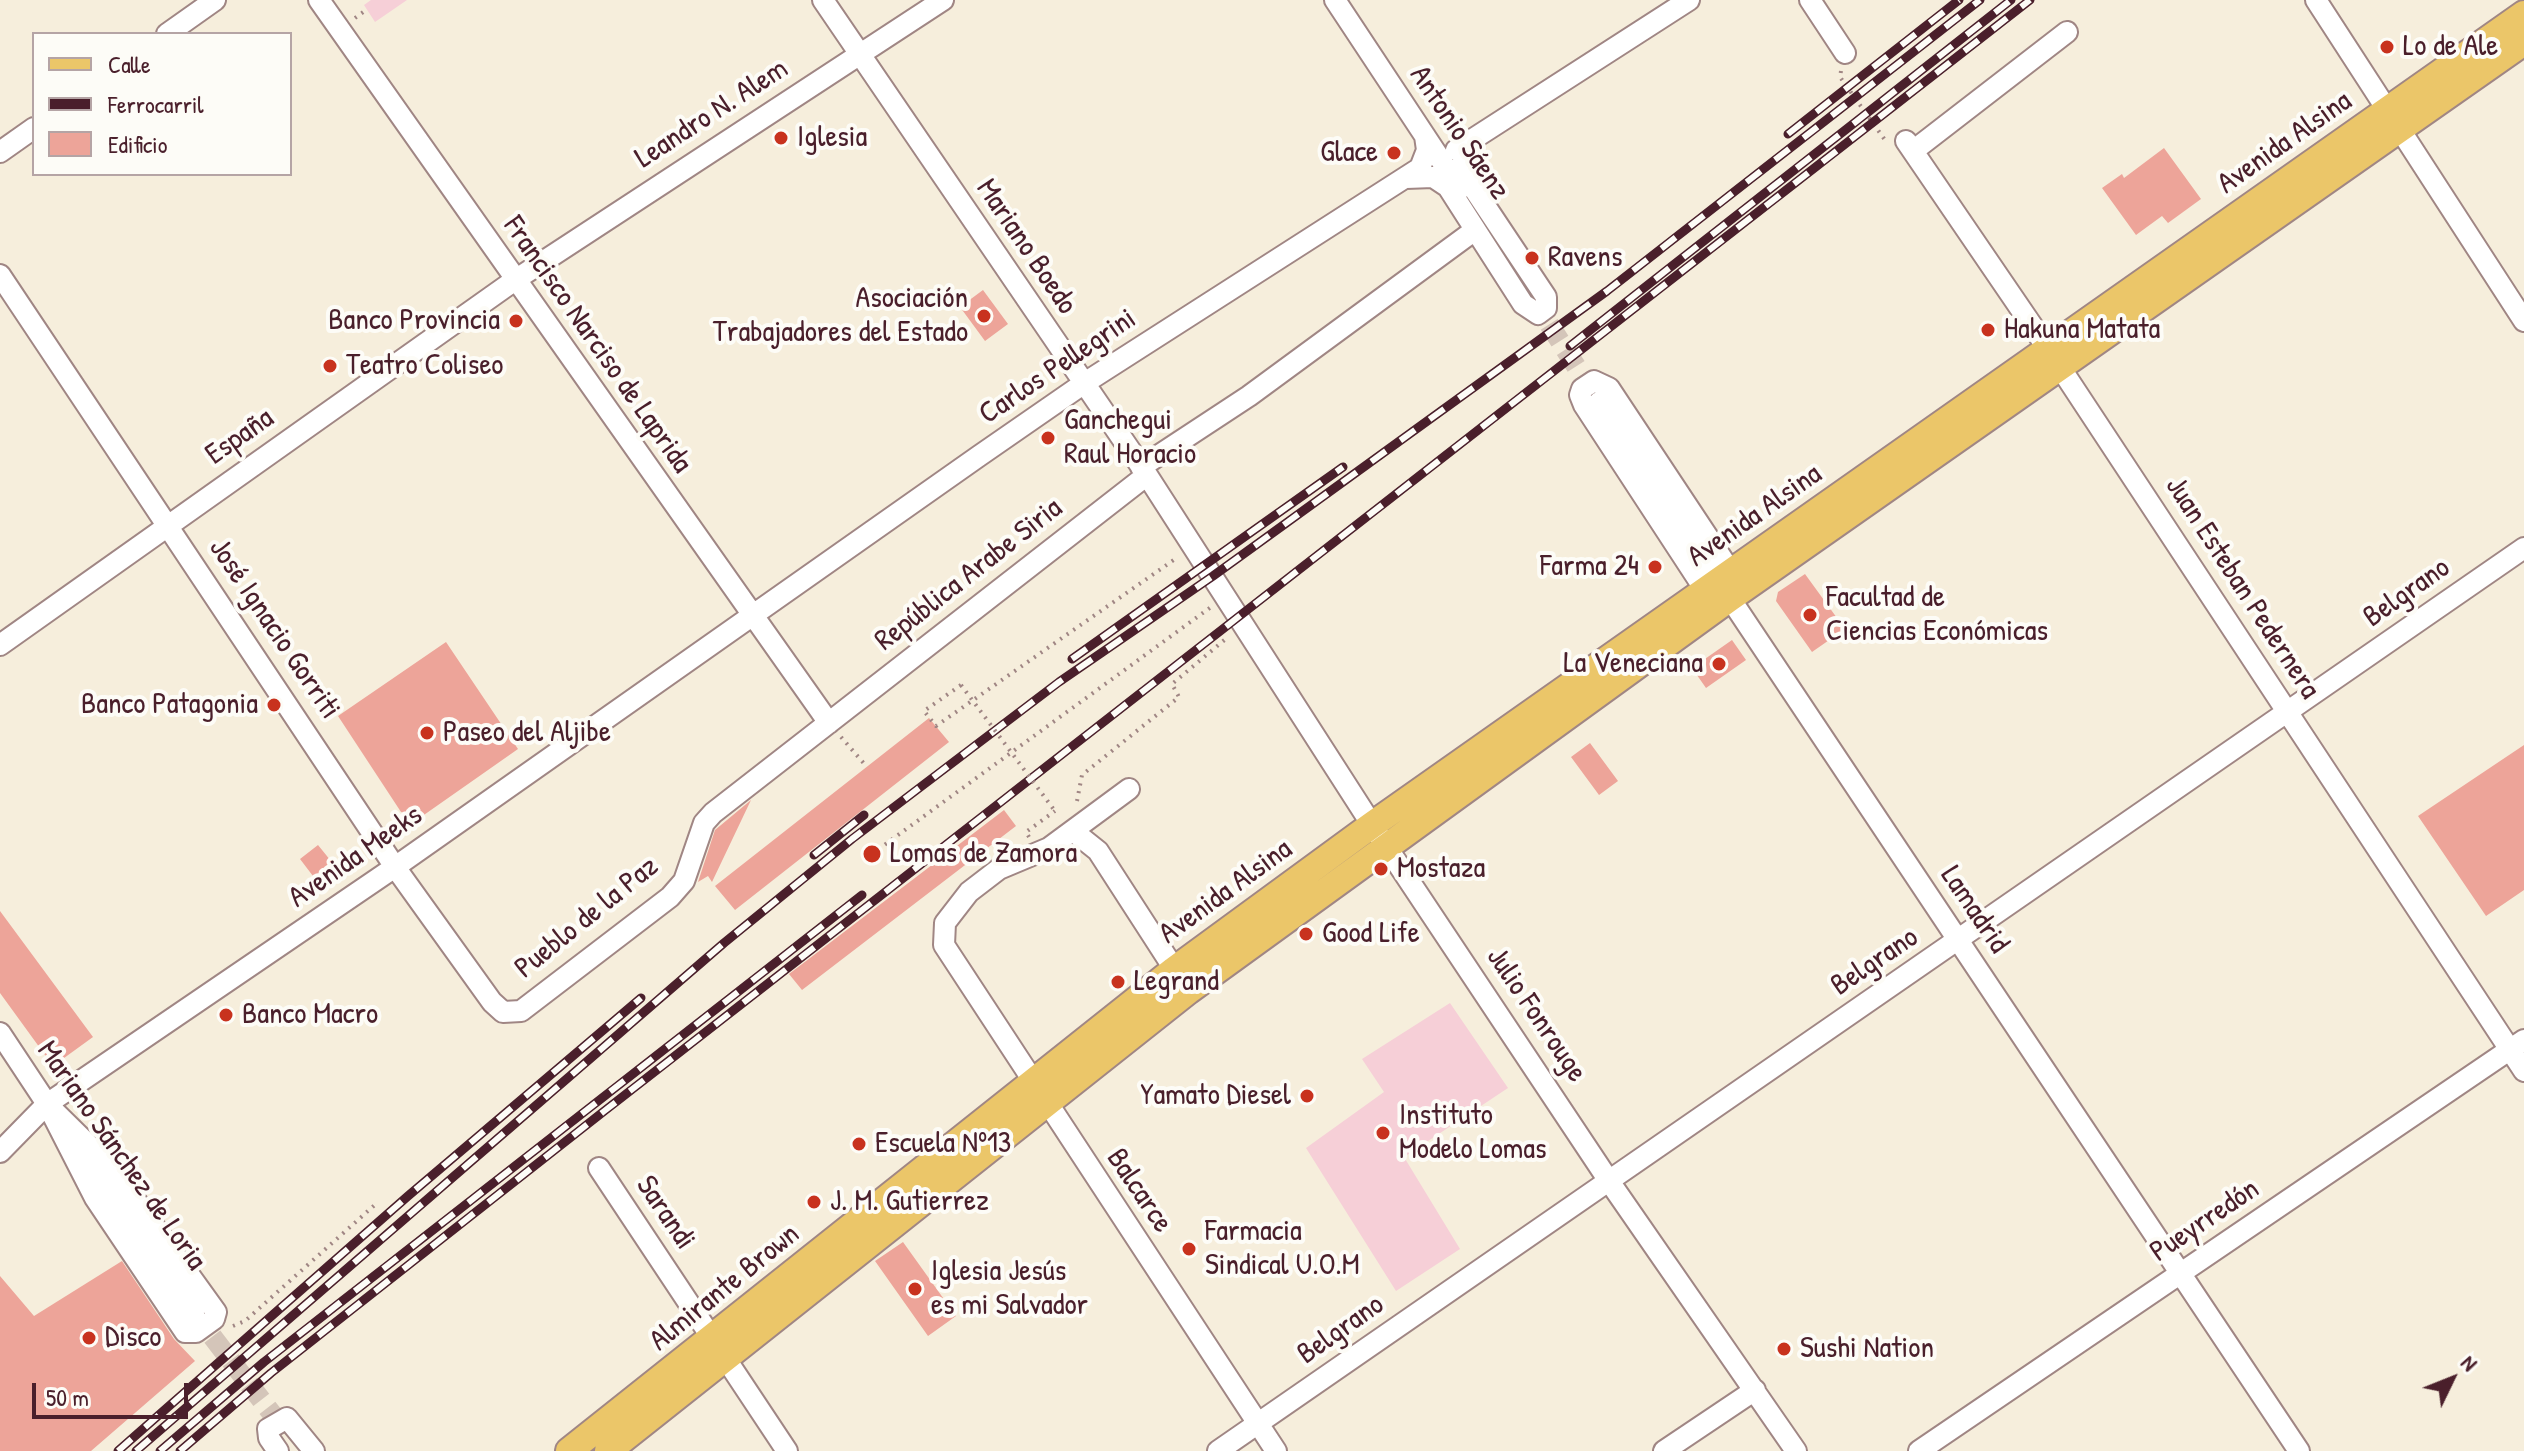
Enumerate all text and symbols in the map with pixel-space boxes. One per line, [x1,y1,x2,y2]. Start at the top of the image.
place label: Lo de Ale [2403,29,2498,65]
legend [32,32,292,176]
marker: Lo de Ale [2378,38,2396,56]
text: Calle [108,48,150,80]
street label: Leandro N. Alem [629,51,795,177]
street label: Antonio Sáenz [1401,59,1517,207]
street label: Avenida Alsina [2211,84,2359,202]
text: Ferrocarril [108,88,204,120]
place label: Iglesia [797,120,867,156]
text: Edificio [108,128,167,160]
marker: Iglesia [772,129,790,147]
place label: Glace [1320,135,1378,171]
marker: Glace [1385,144,1403,162]
street label: Mariano Boedo [968,173,1084,321]
street label: Francisco Narciso de Laprida [495,210,699,480]
place label: Ravens [1548,240,1622,276]
marker: Ravens [1523,249,1541,267]
place label: Asociación Trabajadores del Estado [713,281,968,352]
street label: Carlos Pellegrini [973,301,1143,433]
place label: Banco Provincia [328,303,500,339]
marker: Asociación Trabajadores del Estado [975,307,993,325]
marker: Banco Provincia [507,312,525,330]
place label: Hakuna Matata [2004,312,2160,348]
marker: Hakuna Matata [1979,321,1997,339]
place label: Teatro Coliseo [346,348,503,384]
marker: Teatro Coliseo [321,357,339,375]
street label: España [199,401,281,473]
place label: Ganchegui Raul Horacio [1064,403,1196,474]
marker: Ganchegui Raul Horacio [1039,429,1057,447]
street label: Avenida Alsina [1681,457,1829,575]
street label: Juan Esteban Pedernera [2157,470,2327,706]
street label: República Arabe Siria [868,491,1070,659]
street label: José Ignacio Gorriti [200,532,348,726]
place label: Farma 24 [1540,549,1639,585]
street label: Belgrano [2357,550,2457,636]
marker: Farma 24 [1646,558,1664,576]
place label: Facultad de Ciencias Económicas [1826,580,2048,650]
marker: Facultad de Ciencias Económicas [1801,606,1819,624]
place label: La Veneciana [1563,646,1703,682]
marker: La Veneciana [1710,655,1728,673]
place label: Banco Patagonia [81,687,258,723]
marker: Banco Patagonia [265,696,283,714]
place label: Paseo del Aljibe [443,715,611,751]
marker: Paseo del Aljibe [418,724,436,742]
street label: Avenida Meeks [282,798,430,916]
street label: Avenida Alsina [1153,832,1299,952]
place label: Lomas de Zamora [890,836,1077,872]
marker: Lomas de Zamora [861,843,883,865]
street label: Pueblo de la Paz [508,849,666,987]
place label: Mostaza [1397,851,1485,887]
marker: Mostaza [1372,860,1390,878]
street label: Lamadrid [1932,860,2016,960]
place label: Good Life [1322,916,1420,952]
street label: Belgrano [1825,920,1925,1004]
marker: Good Life [1297,925,1315,943]
street label: Julio Fonrouge [1478,941,1594,1089]
place label: Legrand [1134,964,1219,1000]
marker: Legrand [1109,973,1127,991]
place label: Banco Macro [242,997,378,1033]
marker: Banco Macro [217,1006,235,1024]
street label: Mariano Sánchez de Loria [29,1035,213,1277]
place label: Yamato Diesel [1140,1078,1291,1114]
marker: Yamato Diesel [1298,1087,1316,1105]
place label: Instituto Modelo Lomas [1399,1098,1547,1168]
marker: Instituto Modelo Lomas [1374,1124,1392,1142]
place label: Escuela Nº13 [875,1126,1011,1162]
marker: Escuela Nº13 [850,1135,868,1153]
street label: Balcarce [1098,1142,1180,1240]
street label: Sarandi [627,1169,703,1257]
street label: Pueyrredón [2144,1172,2266,1270]
place label: J. M. Gutierrez [830,1184,989,1220]
marker: J. M. Gutierrez [805,1193,823,1211]
place label: Farmacia Sindical U.O.M [1205,1214,1360,1284]
street label: Almirante Brown [643,1217,807,1359]
marker: Farmacia Sindical U.O.M [1180,1240,1198,1258]
place label: Iglesia Jesús es mi Salvador [931,1254,1088,1324]
marker: Iglesia Jesús es mi Salvador [906,1280,924,1298]
street label: Belgrano [1291,1287,1391,1373]
place label: Disco [105,1320,161,1356]
marker: Disco [80,1329,98,1347]
place label: Sushi Nation [1800,1331,1934,1367]
north arrow [2412,1339,2492,1419]
marker: Sushi Nation [1775,1340,1793,1358]
text: N [2455,1348,2485,1377]
scale bar [36,1367,192,1417]
text: 50 m [46,1381,89,1413]

